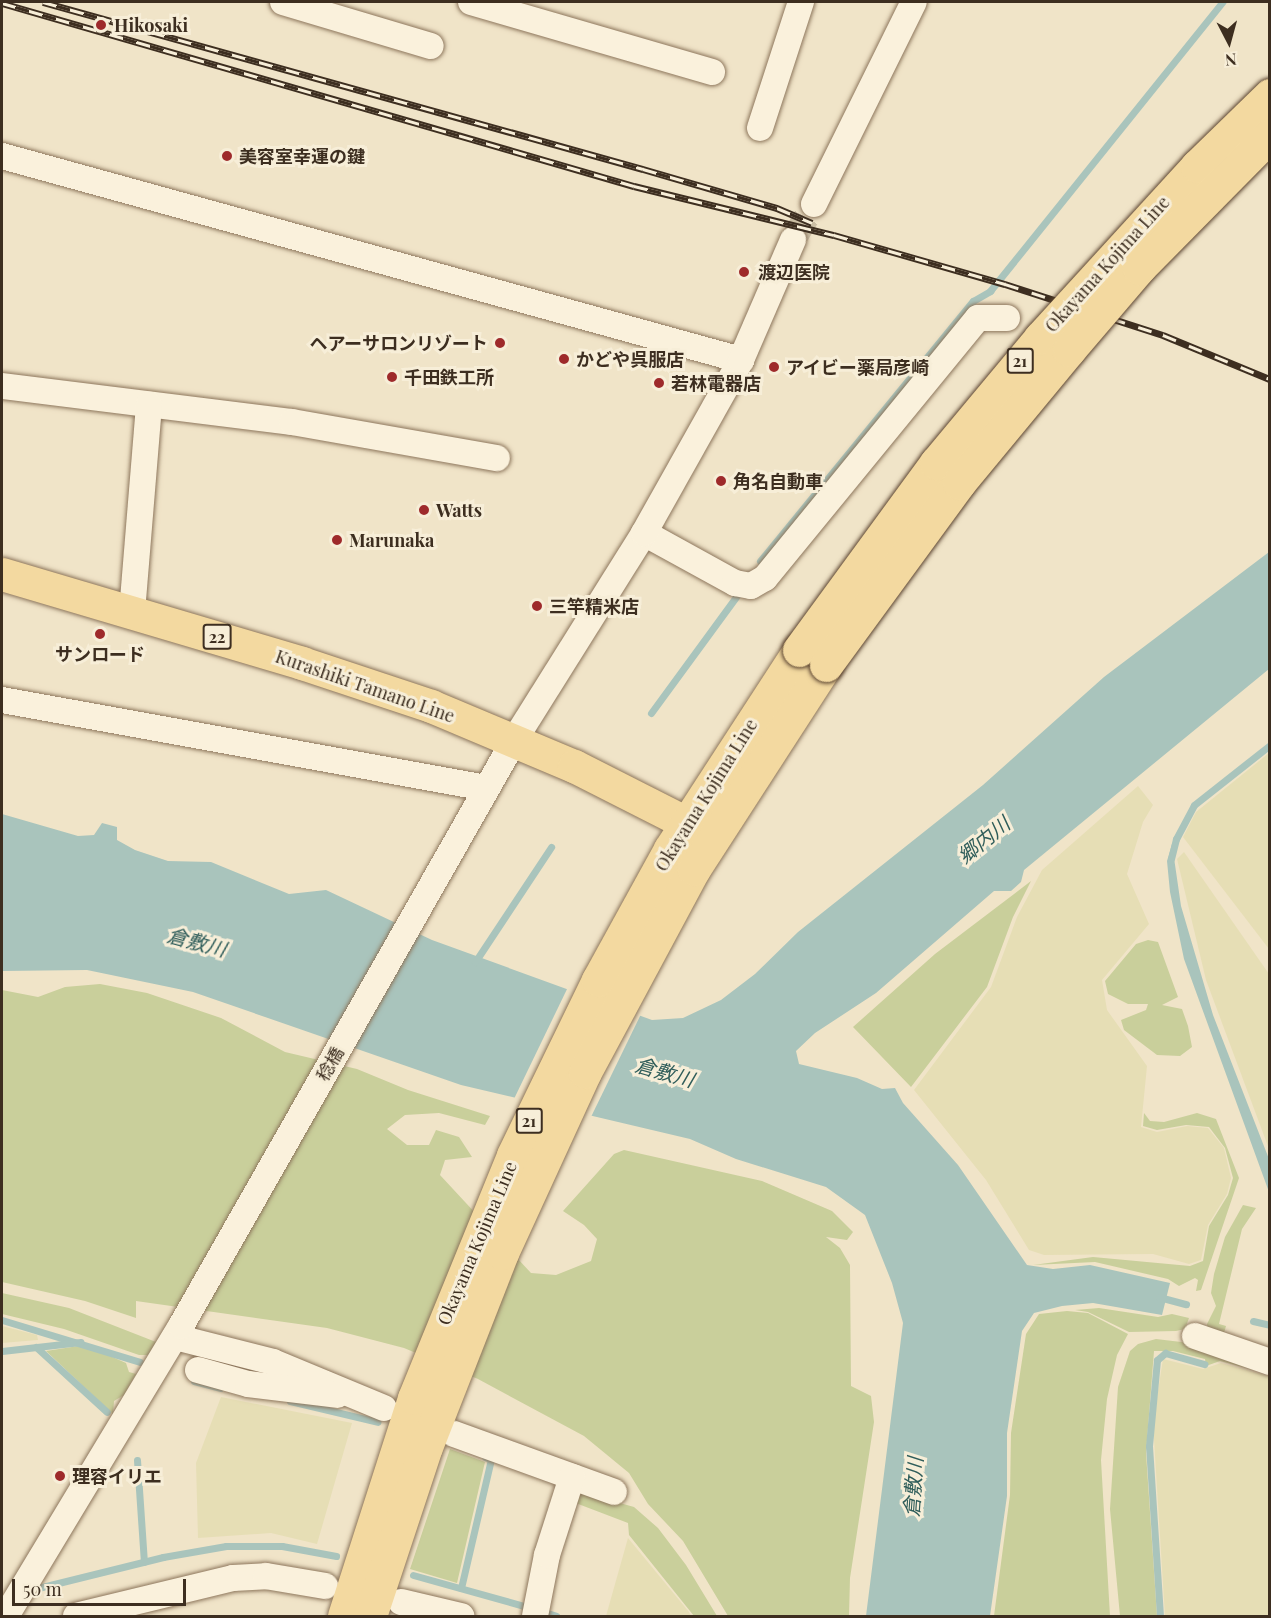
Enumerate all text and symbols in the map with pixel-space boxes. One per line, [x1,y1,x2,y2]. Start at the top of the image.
north arrow [1199,12,1259,72]
place label: Hikosaki [114,14,188,36]
marker: Hikosaki [92,16,110,34]
text: N [1224,49,1238,71]
place label: 美容室幸運の鍵 [239,145,365,167]
marker: 美容室幸運の鍵 [220,149,234,163]
street label: Okayama Kojima Line [1040,191,1174,337]
place label: 渡辺医院 [758,261,830,283]
marker: 渡辺医院 [735,263,753,281]
place label: ヘアーサロンリゾート [309,332,488,354]
marker: ヘアーサロンリゾート [493,336,507,350]
place label: かどや呉服店 [576,348,684,370]
road number: 21 [1006,348,1034,374]
marker: かどや呉服店 [557,352,571,366]
place label: アイビー薬局彦崎 [786,356,930,378]
marker: アイビー薬局彦崎 [767,360,781,374]
place label: 千田鉄工所 [404,366,494,388]
marker: 千田鉄工所 [385,370,399,384]
place label: 若林電器店 [671,372,761,394]
marker: 若林電器店 [652,376,666,390]
place label: 角名自動車 [733,470,823,492]
marker: 角名自動車 [714,474,728,488]
place label: Watts [436,499,482,521]
marker: Watts [417,503,431,517]
place label: Marunaka [349,529,434,551]
marker: Marunaka [330,533,344,547]
place label: 三竿精米店 [549,595,639,617]
marker: 三竿精米店 [530,599,544,613]
road number: 22 [202,624,232,650]
marker: サンロード [93,627,107,641]
place label: サンロード [55,643,145,665]
street label: Kurashiki Tamano Line [272,645,458,727]
street label: Okayama Kojima Line [650,715,762,875]
water label: 郷内川 [952,811,1014,867]
water label: 倉敷川 [165,922,229,960]
street label: 稔橋 [312,1043,348,1085]
water label: 倉敷川 [633,1051,697,1091]
road number: 21 [516,1108,542,1134]
street label: Okayama Kojima Line [433,1158,521,1328]
water label: 倉敷川 [898,1456,926,1518]
place label: 理容イリエ [72,1465,162,1487]
marker: 理容イリエ [53,1469,67,1483]
scale bar [15,1567,189,1605]
text: 50 m [23,1577,62,1601]

